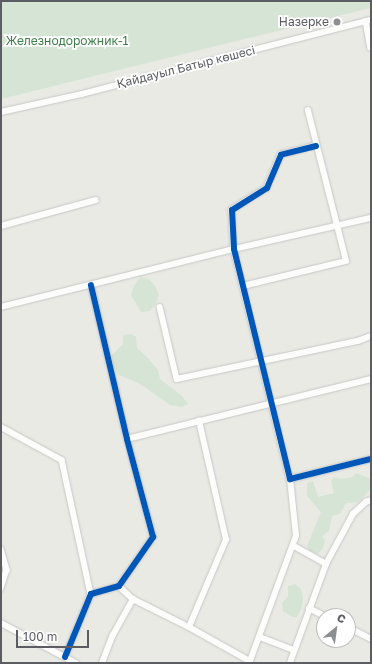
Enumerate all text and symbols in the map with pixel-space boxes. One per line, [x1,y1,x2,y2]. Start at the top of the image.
place label: Назерке [279,15,329,29]
marker: Назерке [332,17,342,27]
park label: Железнодорожник-1 [6,34,128,48]
street label: Қайдауыл Батыр көшесі [115,43,257,91]
north arrow [316,608,356,648]
text: С [335,610,348,626]
scale bar [18,622,91,648]
text: 100 m [23,629,57,644]

